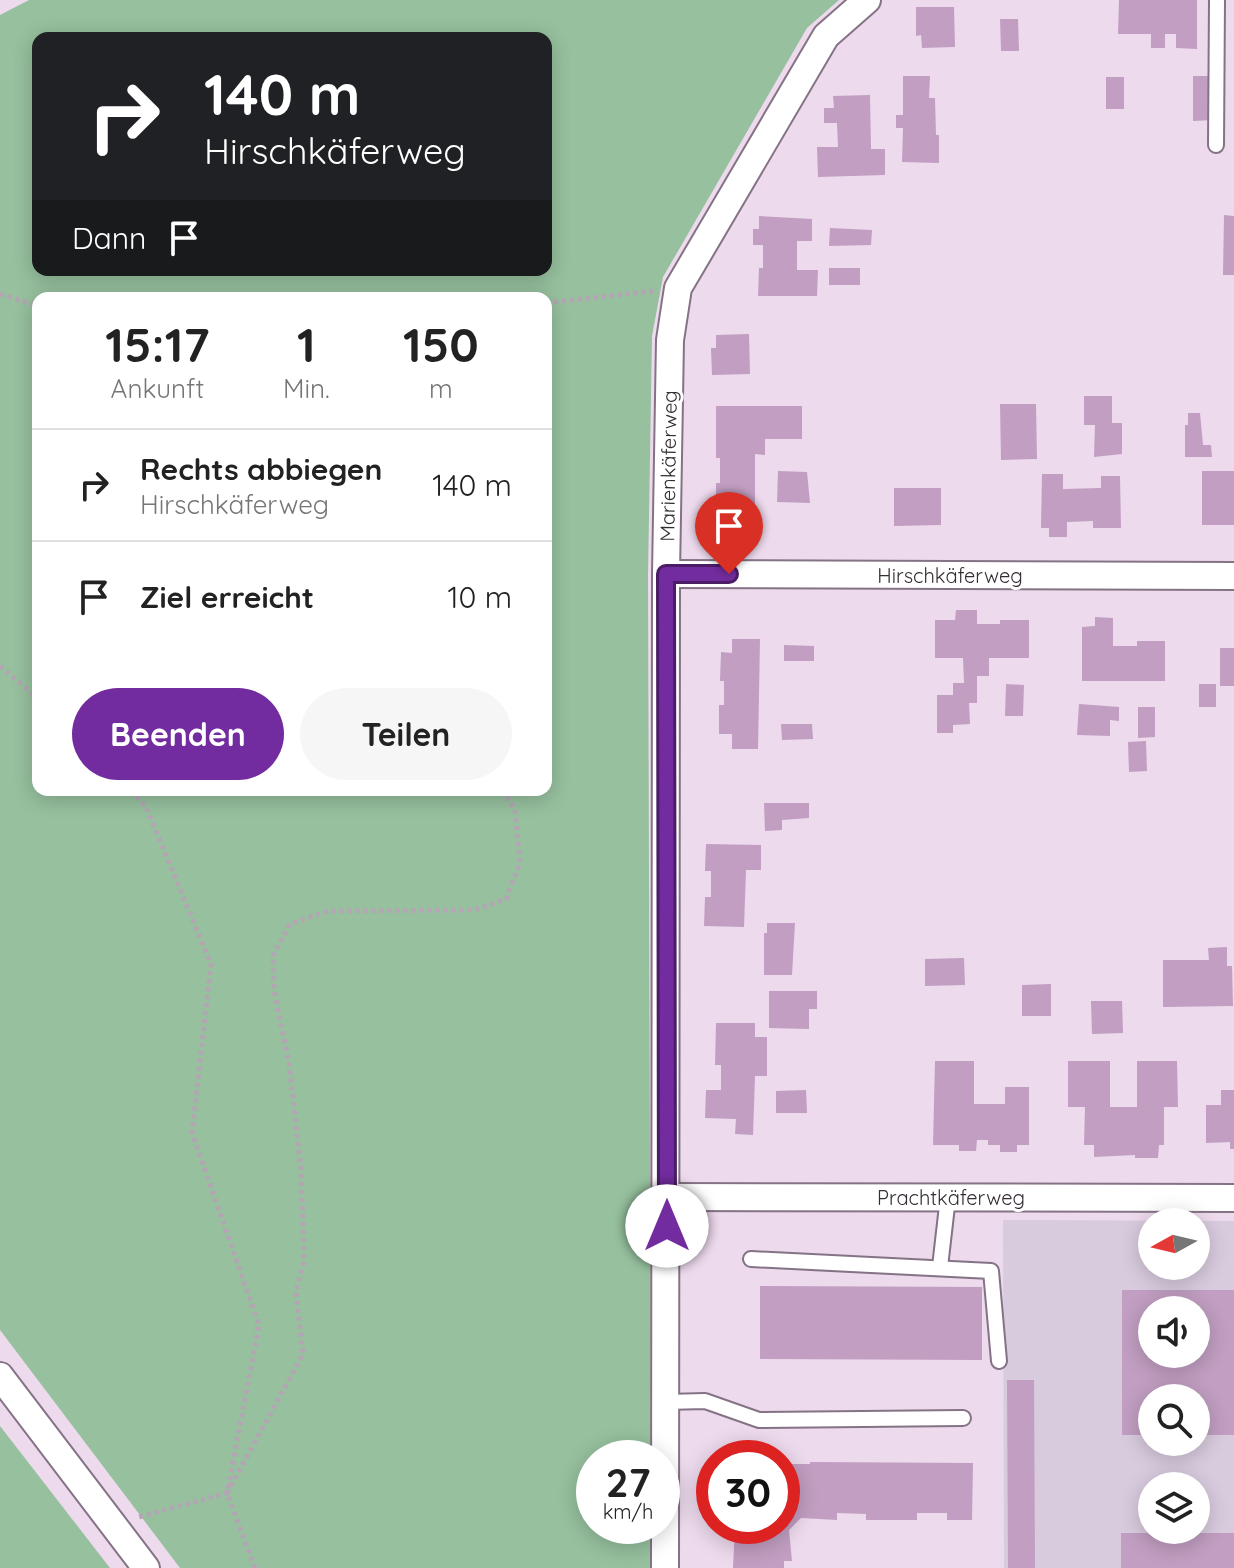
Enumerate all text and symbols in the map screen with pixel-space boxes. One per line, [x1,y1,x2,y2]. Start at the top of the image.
text: 140 m [204,59,360,129]
icon: right [72,64,176,168]
text: Hirschkäferweg [204,128,466,173]
icon: arrive [162,216,206,260]
text: Dann [72,219,146,257]
text: 15:17 [105,314,210,374]
text: 1 [297,314,316,374]
text: 150 [403,314,479,374]
text: Ankunft [111,372,204,405]
text: Min. [283,372,330,405]
text: m [429,372,453,405]
street label: Marienkäferweg [654,390,682,542]
text: Rechts abbiegen [140,450,382,488]
icon: right [72,463,116,507]
text: 140 m [432,466,512,504]
text: Hirschkäferweg [140,488,329,521]
pin [695,492,763,574]
icon: arrive [707,504,751,548]
street label: Hirschkäferweg [877,563,1023,588]
icon: arrive [72,575,116,619]
text: Ziel erreicht [140,578,314,616]
text: 10 m [448,578,512,616]
button: Beenden [72,688,284,780]
button: Teilen [300,688,512,780]
position arrow [625,1184,709,1268]
street label: Prachtkäferweg [877,1185,1025,1210]
north arrow [1138,1208,1210,1280]
map controls [1138,1208,1210,1544]
button: sound [1138,1296,1210,1368]
button: search [1138,1384,1210,1456]
speed limit sign: 30 [696,1440,800,1544]
text: 27 [606,1457,650,1507]
button: layers [1138,1472,1210,1544]
text: km/h [603,1499,653,1524]

